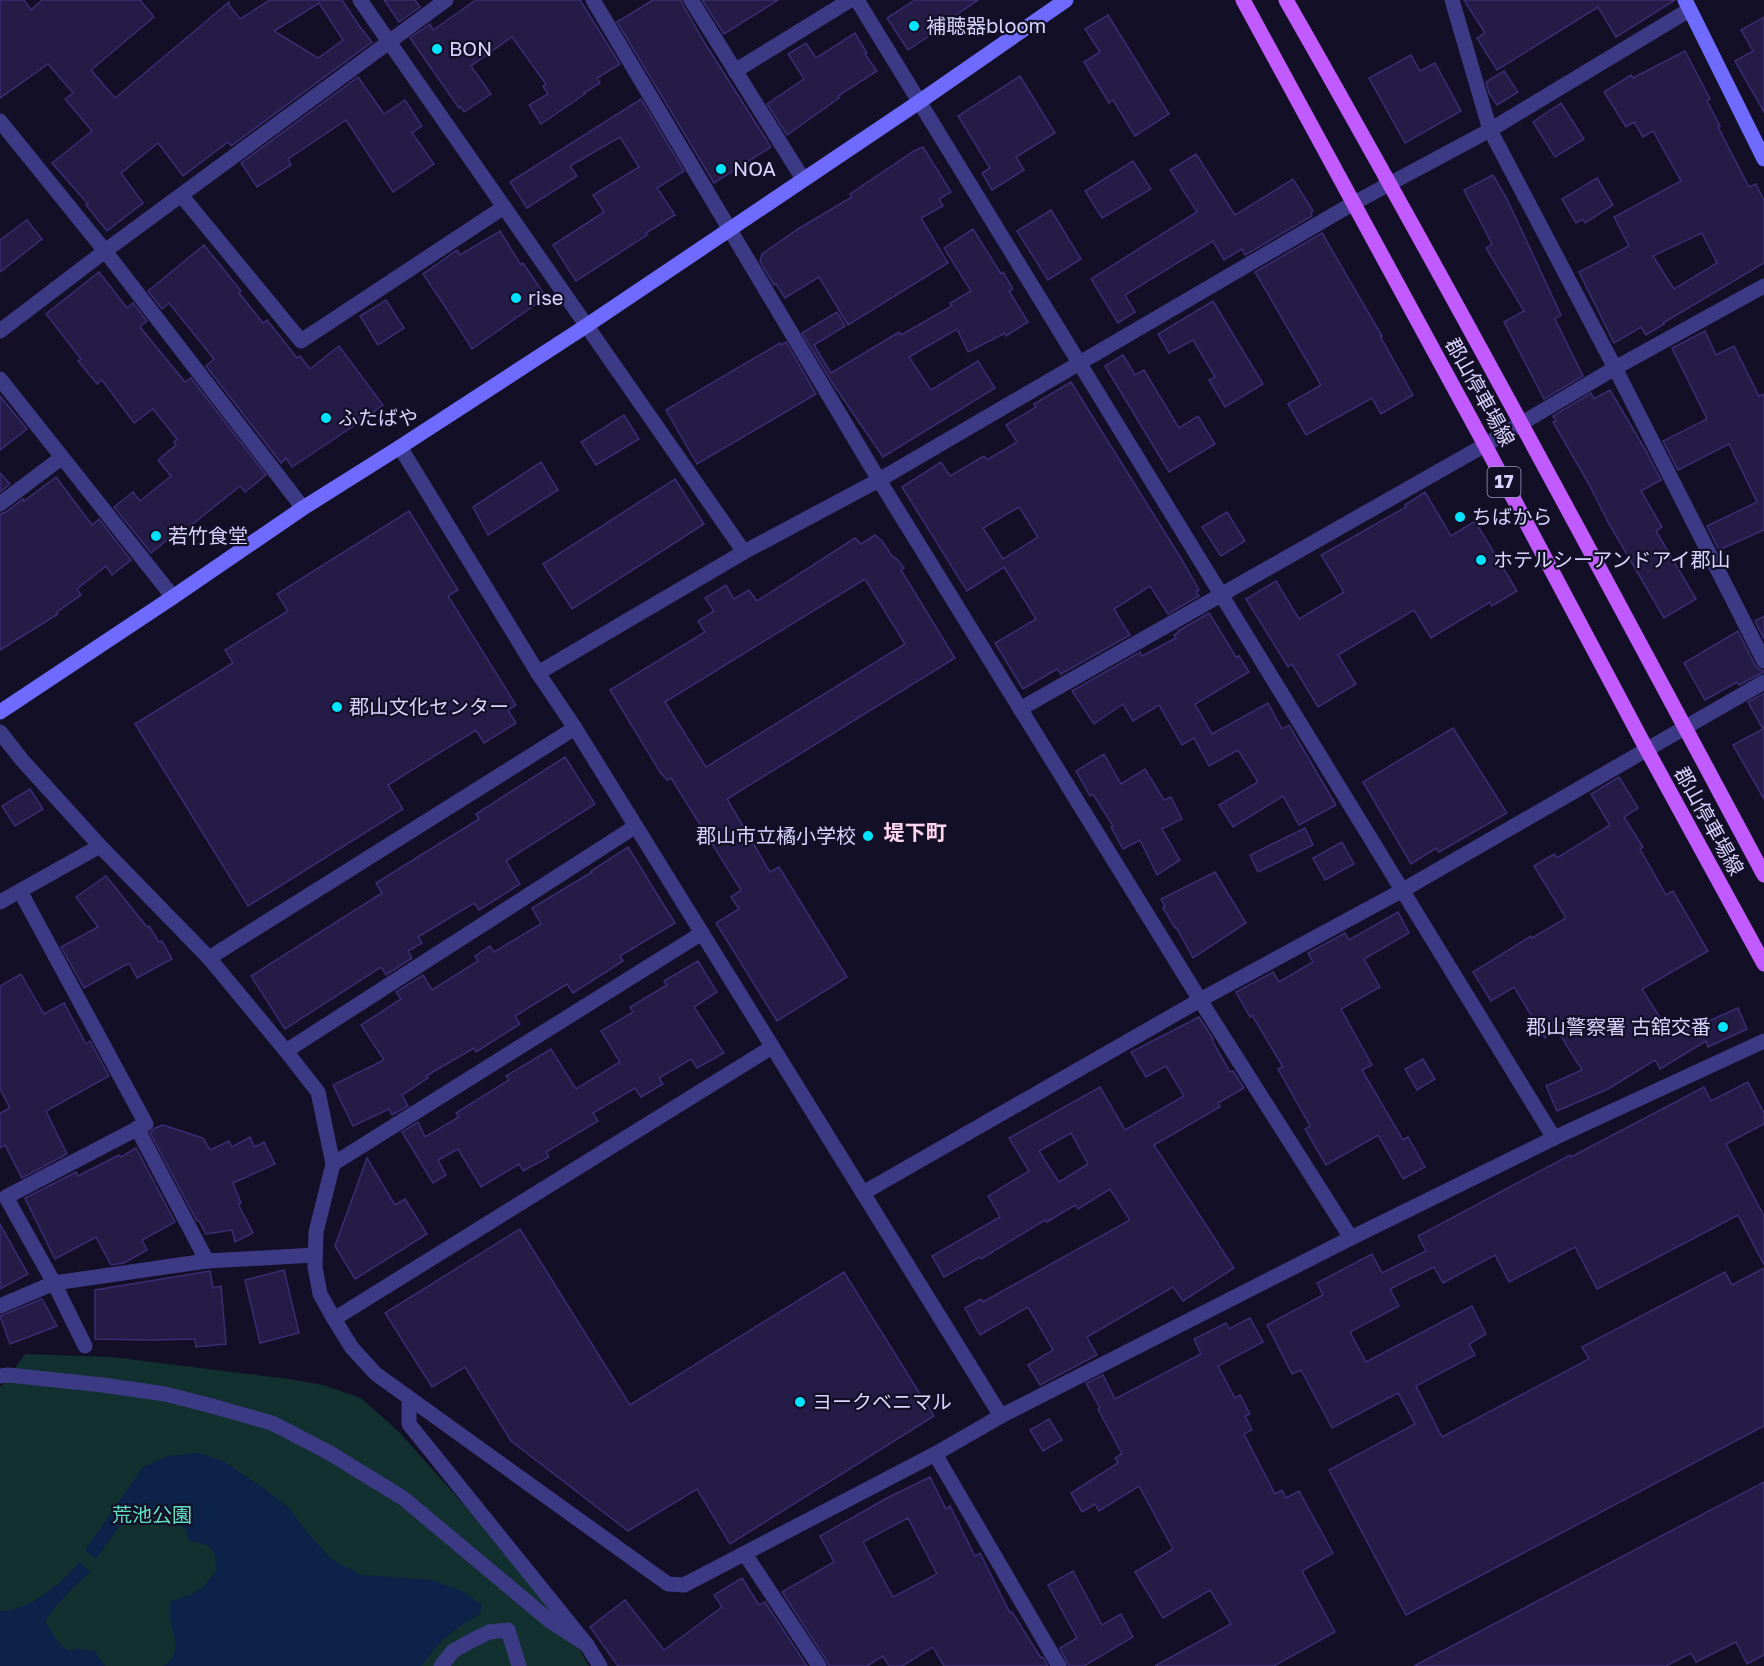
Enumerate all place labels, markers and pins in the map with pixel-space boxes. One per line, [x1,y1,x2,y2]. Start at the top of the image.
place label: 補聴器bloom [926,13,1046,37]
marker: 補聴器bloom [907,19,921,33]
place label: BON [449,36,492,60]
marker: BON [430,42,444,56]
place label: NOA [733,156,776,180]
marker: NOA [714,162,728,176]
place label: rise [528,285,563,309]
marker: rise [509,291,523,305]
place label: ふたばや [338,405,418,429]
marker: ふたばや [319,411,333,425]
place label: ちばから [1472,504,1552,528]
marker: ちばから [1453,510,1467,524]
place label: 若竹食堂 [168,523,248,547]
marker: 若竹食堂 [149,529,163,543]
place label: ホテルシーアンドアイ郡山 [1493,547,1730,571]
marker: ホテルシーアンドアイ郡山 [1474,553,1488,567]
place label: 郡山文化センター [349,694,509,718]
marker: 郡山文化センター [330,700,344,714]
place label: 郡山市立橘小学校 [696,823,856,847]
marker: 郡山市立橘小学校 [861,829,875,843]
place label: 郡山警察署 古舘交番 [1526,1014,1711,1038]
marker: 郡山警察署 古舘交番 [1716,1020,1730,1034]
place label: ヨークベニマル [812,1389,952,1413]
marker: ヨークベニマル [793,1395,807,1409]

